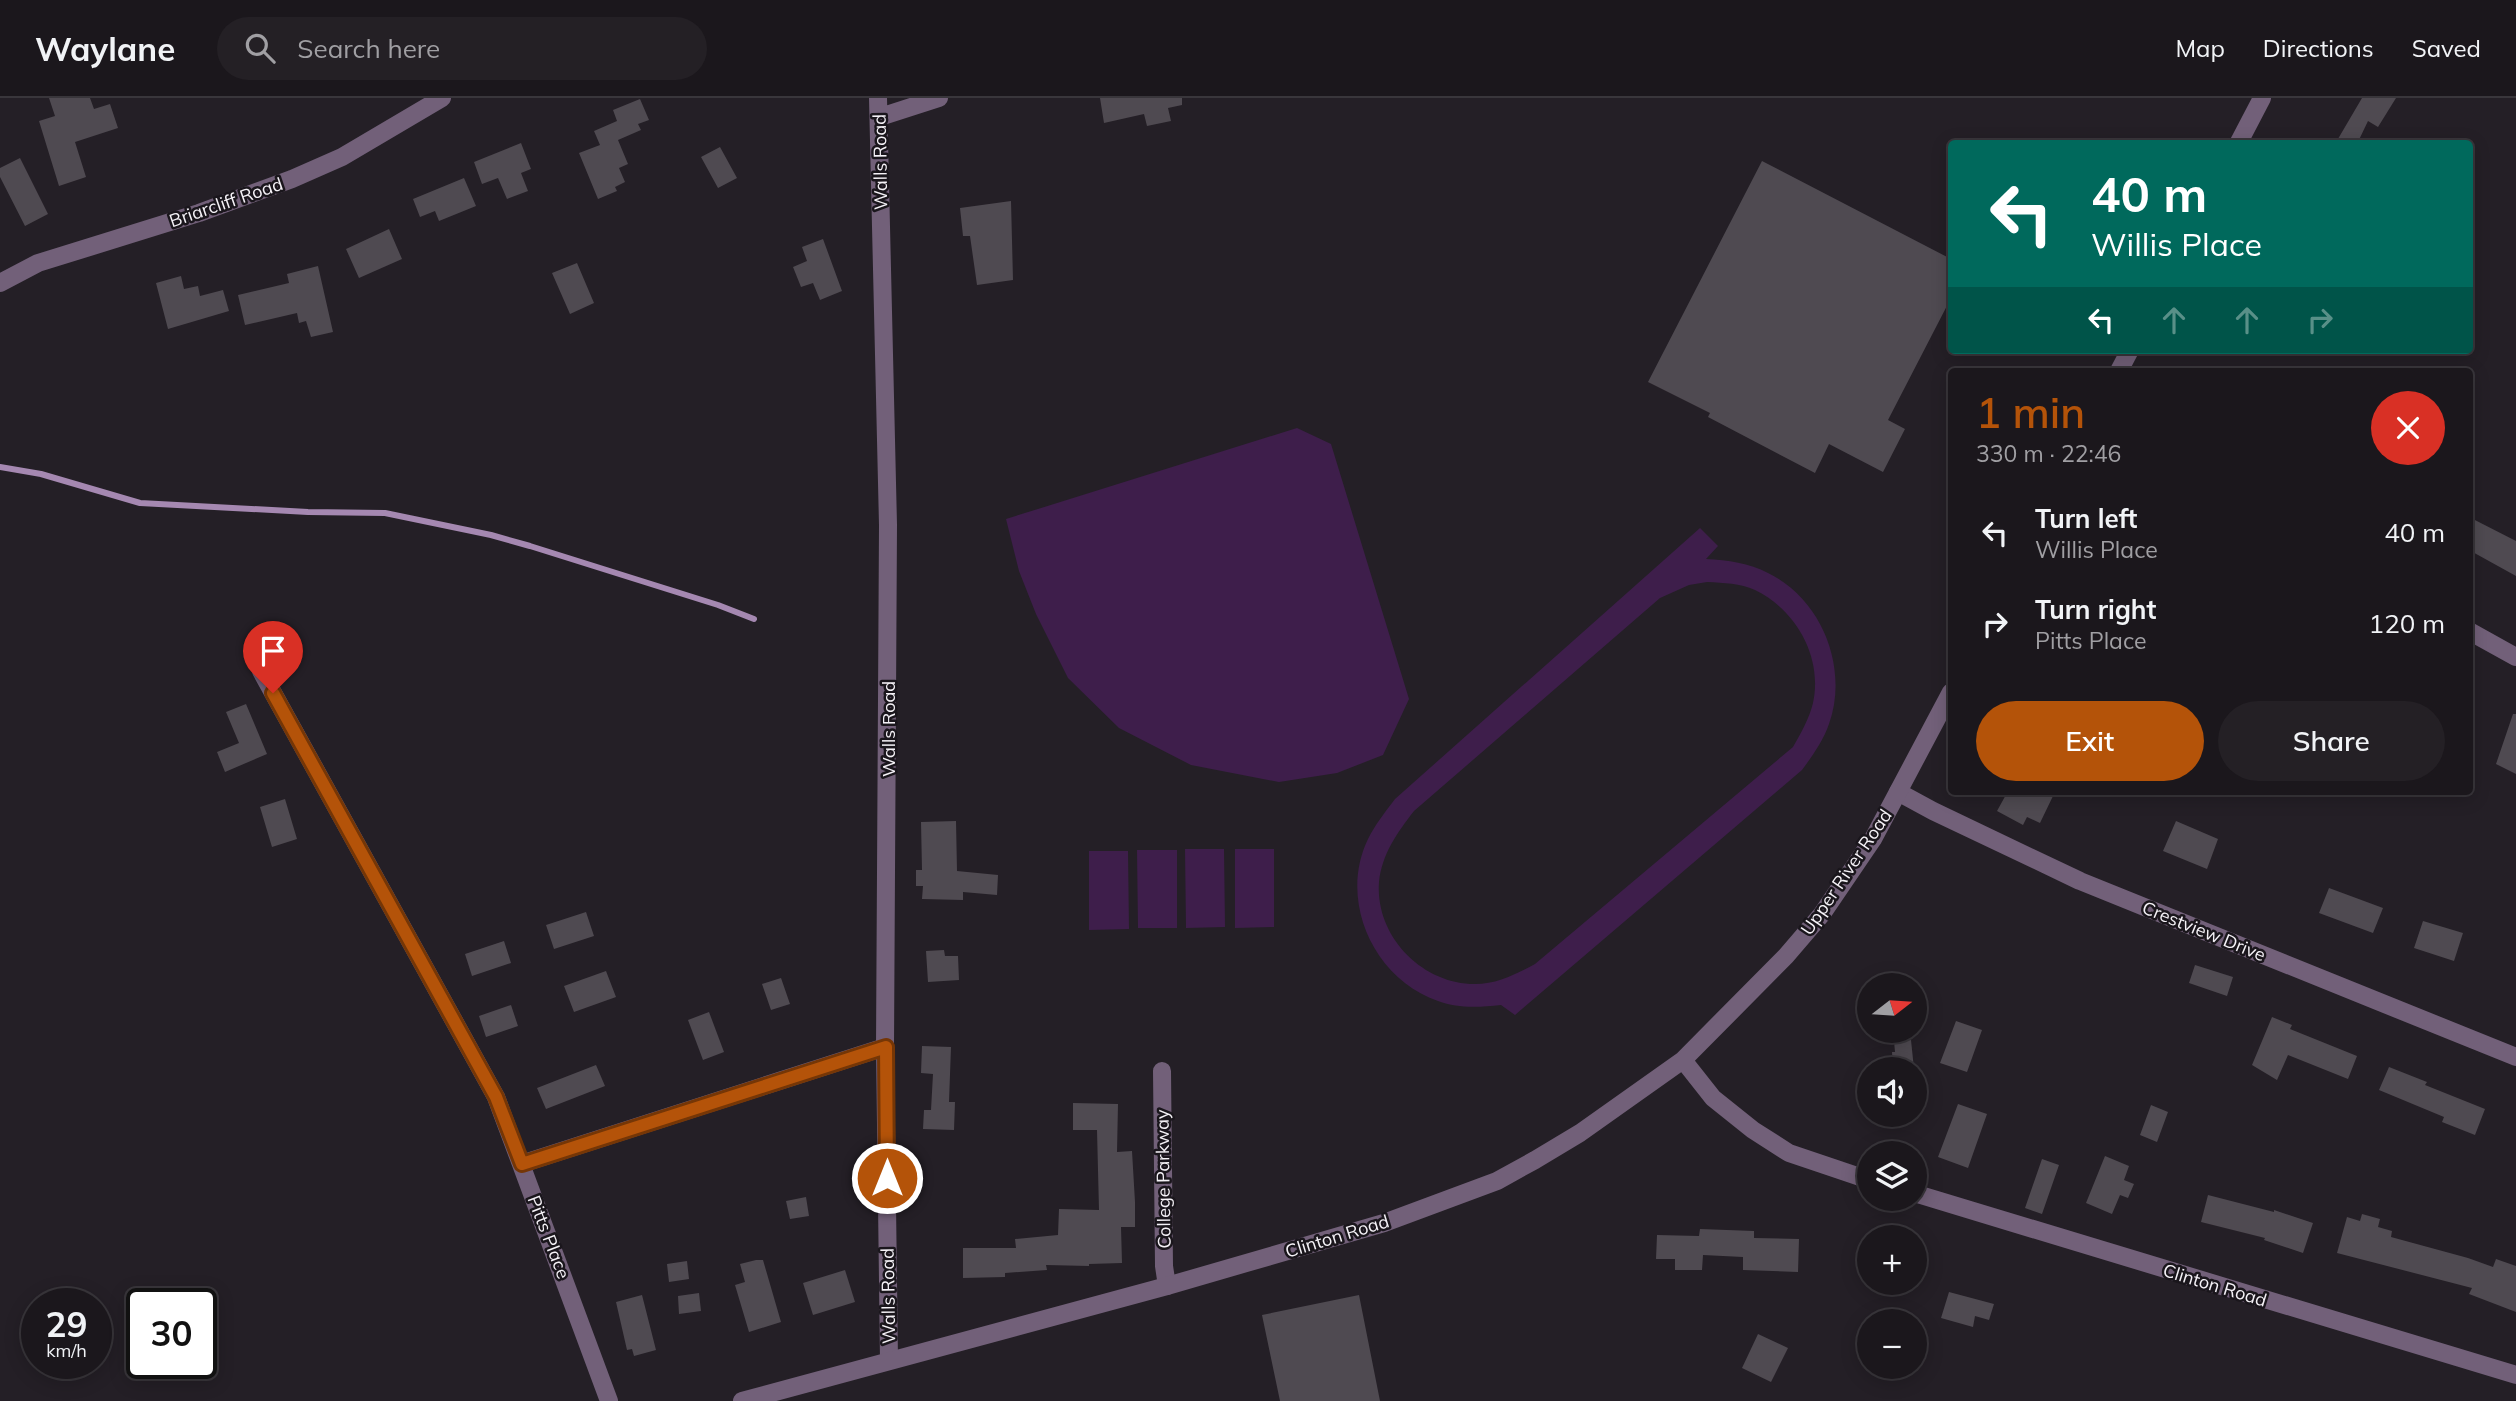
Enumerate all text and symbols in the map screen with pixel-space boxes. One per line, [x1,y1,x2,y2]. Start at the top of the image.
search box [217,17,707,80]
text: Waylane [35,28,175,69]
icon: search [241,29,279,67]
text: Search here [297,32,440,65]
text: Map [2175,33,2225,63]
text: Directions [2263,33,2374,63]
text: Saved [2412,33,2481,63]
street label: Walls Road [868,114,892,210]
text: 40 m [2091,163,2207,224]
icon: left [1976,168,2067,259]
street label: Briarcliff Road [166,172,286,232]
text: Willis Place [2091,224,2262,264]
icon: left [2082,301,2120,339]
icon: ahead [2155,301,2193,339]
icon: ahead [2228,301,2266,339]
icon: right [2301,301,2339,339]
text: 1 min [1976,386,2085,439]
button: close [2371,391,2445,465]
text: 330 m · 22:46 [1976,439,2121,468]
text: Turn left [2035,502,2137,535]
icon: left [1976,514,2014,552]
text: 40 m [2384,516,2445,549]
text: Willis Place [2035,535,2158,564]
text: Turn right [2035,593,2156,626]
icon: right [1976,605,2014,643]
text: 120 m [2369,607,2445,640]
pin [243,621,303,693]
text: Pitts Place [2035,626,2147,655]
icon: arrive [254,632,292,670]
street label: Walls Road [877,681,900,777]
button: Exit [1976,701,2204,781]
button: Share [2218,701,2445,781]
street label: Upper River Road [1795,805,1897,939]
street label: Crestview Drive [2139,896,2269,966]
north arrow [1857,973,1927,1043]
map controls [1857,973,1927,1379]
button: sound [1857,1057,1927,1127]
street label: College Parkway [1150,1109,1176,1249]
position arrow [850,1141,924,1215]
button: layers [1857,1141,1927,1211]
street label: Pitts Place [523,1192,575,1282]
street label: Clinton Road [1282,1209,1392,1263]
button: + [1857,1225,1927,1295]
street label: Walls Road [876,1248,900,1344]
street label: Clinton Road [2160,1258,2270,1312]
speed limit sign: 30 [126,1288,217,1379]
text: 29 [45,1302,88,1346]
button: − [1857,1309,1927,1379]
text: km/h [46,1339,87,1362]

